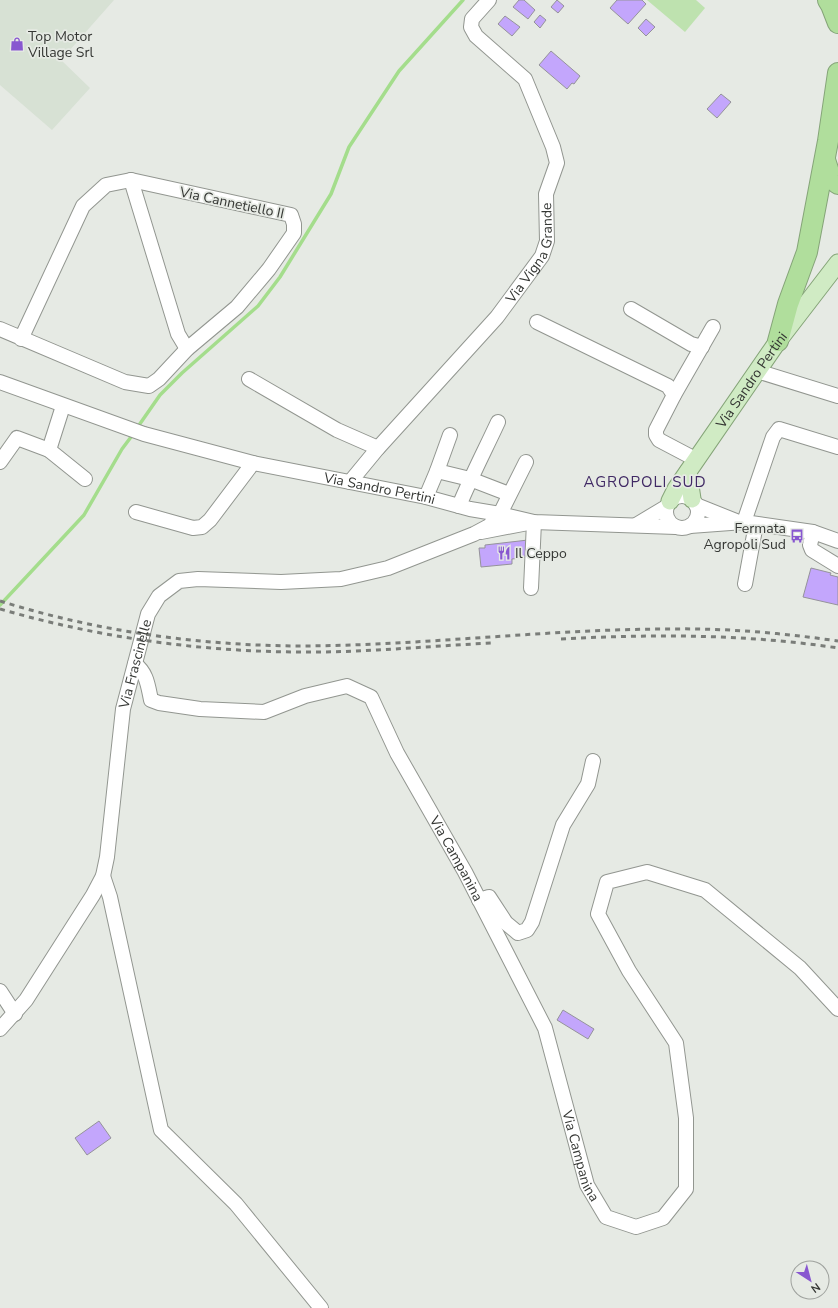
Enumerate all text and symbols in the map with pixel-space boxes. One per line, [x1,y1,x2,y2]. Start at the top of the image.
place label: Top Motor Village Srl [27,27,94,62]
shop icon: Top Motor Village Srl [9,36,25,52]
street label: Via Cannetiello II [177,182,286,223]
street label: Via Vigna Grande [501,202,557,307]
street label: Via Sandro Pertini [711,328,791,433]
street label: Via Sandro Pertini [321,467,438,509]
district label: AGROPOLI SUD [583,472,707,492]
place label: Fermata Agropoli Sud [703,519,786,554]
bus stop icon: Fermata Agropoli Sud [789,528,805,544]
place label: Il Ceppo [515,544,567,563]
restaurant icon: Il Ceppo [496,545,512,561]
street label: Via Frascinelle [114,617,156,711]
street label: Via Campanina [425,812,488,904]
street label: Via Campanina [558,1107,604,1205]
north arrow [790,1260,830,1300]
text: N [808,1279,823,1296]

